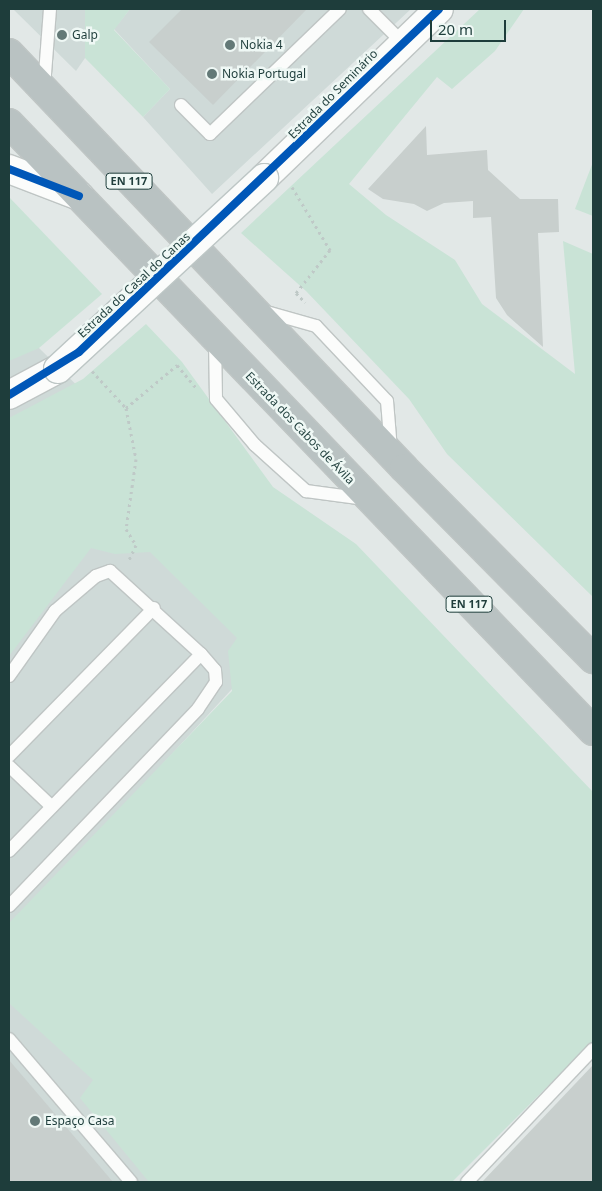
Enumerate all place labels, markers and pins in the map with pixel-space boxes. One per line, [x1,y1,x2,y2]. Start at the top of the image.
place label: Galp [72,28,98,42]
marker: Galp [56,29,68,41]
place label: Nokia 4 [240,38,283,52]
marker: Nokia 4 [224,39,236,51]
place label: Nokia Portugal [222,67,306,81]
marker: Nokia Portugal [206,68,218,80]
place label: Espaço Casa [45,1114,114,1128]
marker: Espaço Casa [29,1115,41,1127]

